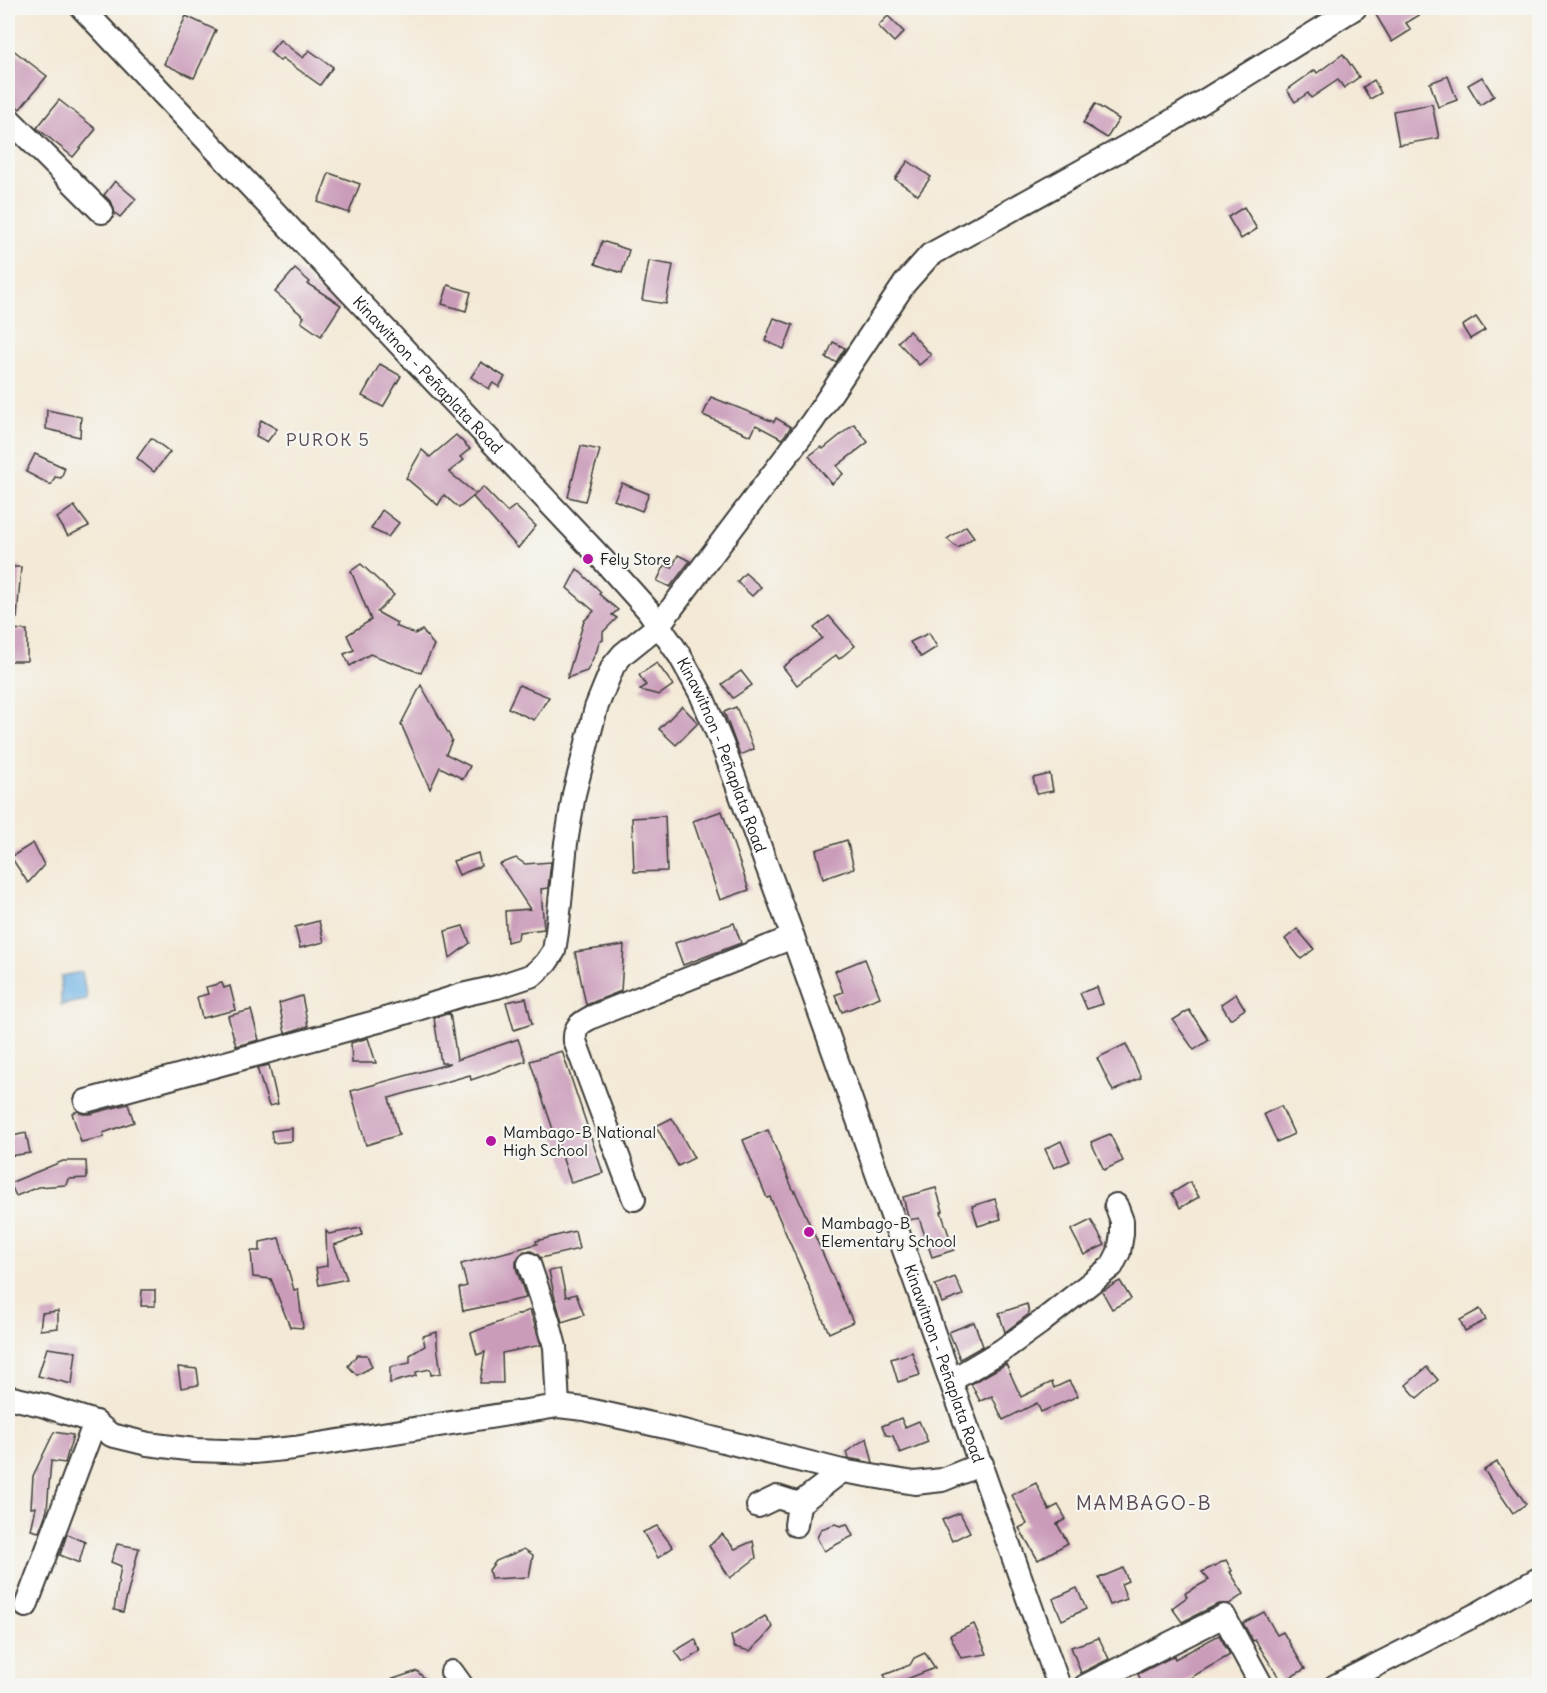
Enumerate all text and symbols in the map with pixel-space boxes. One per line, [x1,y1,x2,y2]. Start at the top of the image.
street label: Kinawitnon - Peñaplata Road [349,292,507,457]
district label: PUROK 5 [286,428,370,451]
place label: Fely Store [600,549,671,569]
marker: Fely Store [581,552,595,566]
street label: Kinawitnon - Peñaplata Road [673,654,771,855]
place label: Mambago-B National High School [503,1122,656,1160]
marker: Mambago-B National High School [484,1134,498,1148]
place label: Mambago-B Elementary School [821,1213,956,1251]
marker: Mambago-B Elementary School [802,1225,816,1239]
street label: Kinawitnon - Peñaplata Road [900,1261,989,1465]
district label: MAMBAGO-B [1076,1490,1212,1515]

